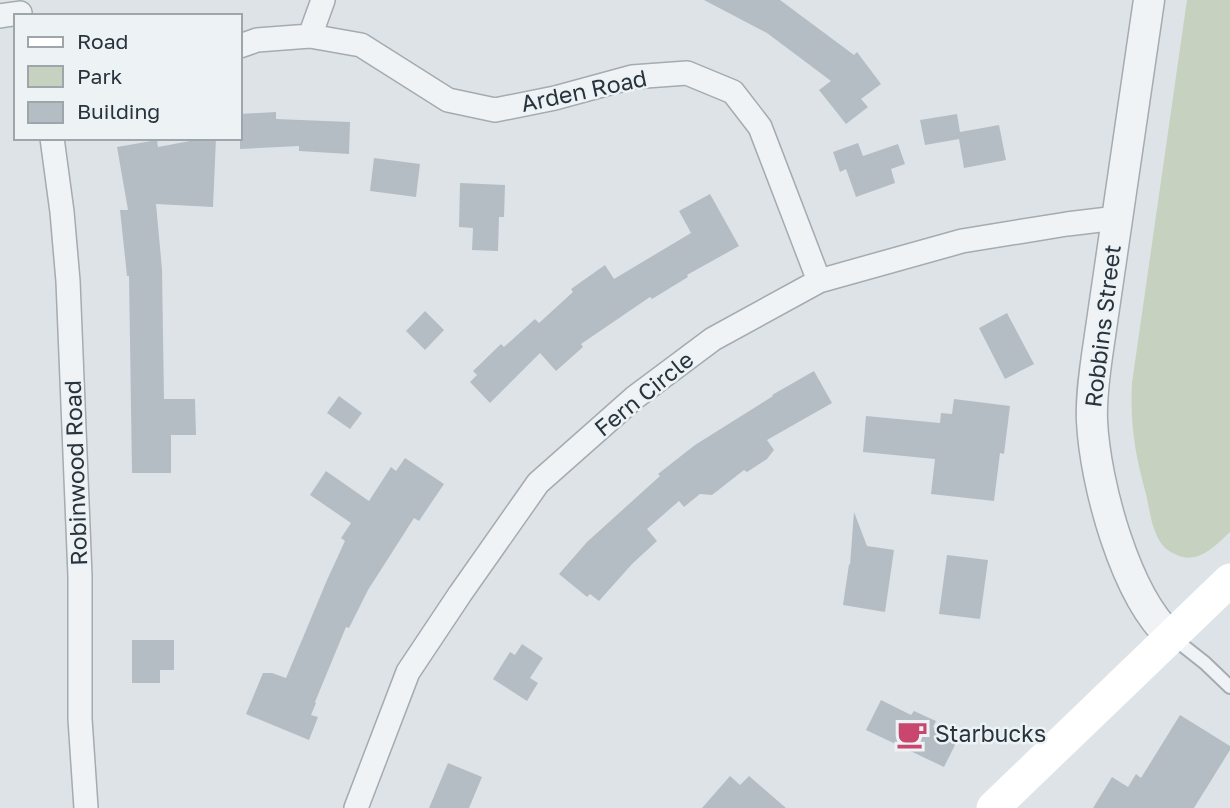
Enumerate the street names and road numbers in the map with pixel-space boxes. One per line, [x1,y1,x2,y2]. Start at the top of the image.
street label: Arden Road [518,63,649,117]
street label: Robbins Street [1078,243,1126,409]
street label: Fern Circle [588,345,699,442]
street label: Robinwood Road [58,380,92,566]

